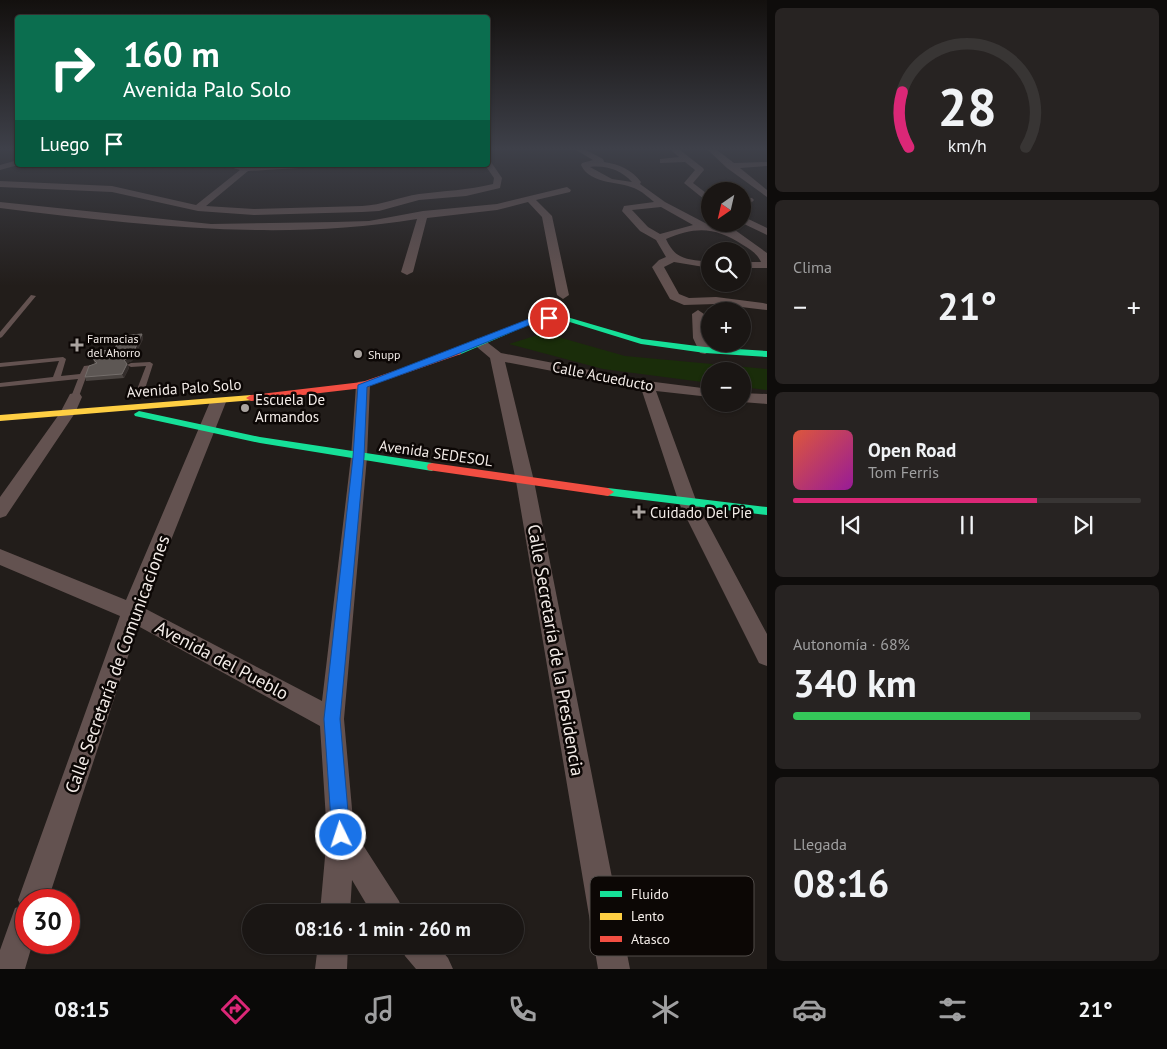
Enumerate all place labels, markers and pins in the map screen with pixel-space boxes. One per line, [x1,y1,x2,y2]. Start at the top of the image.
pin [528,297,570,339]
place label: Farmacias del Ahorro [87,331,141,360]
marker: Farmacias del Ahorro [71,339,83,351]
place label: Shupp [368,347,400,362]
marker: Shupp [352,348,364,360]
place label: Escuela De Armandos [255,390,325,426]
marker: Escuela De Armandos [239,402,251,414]
place label: Cuidado Del Pie [650,503,752,522]
marker: Cuidado Del Pie [632,505,646,519]

